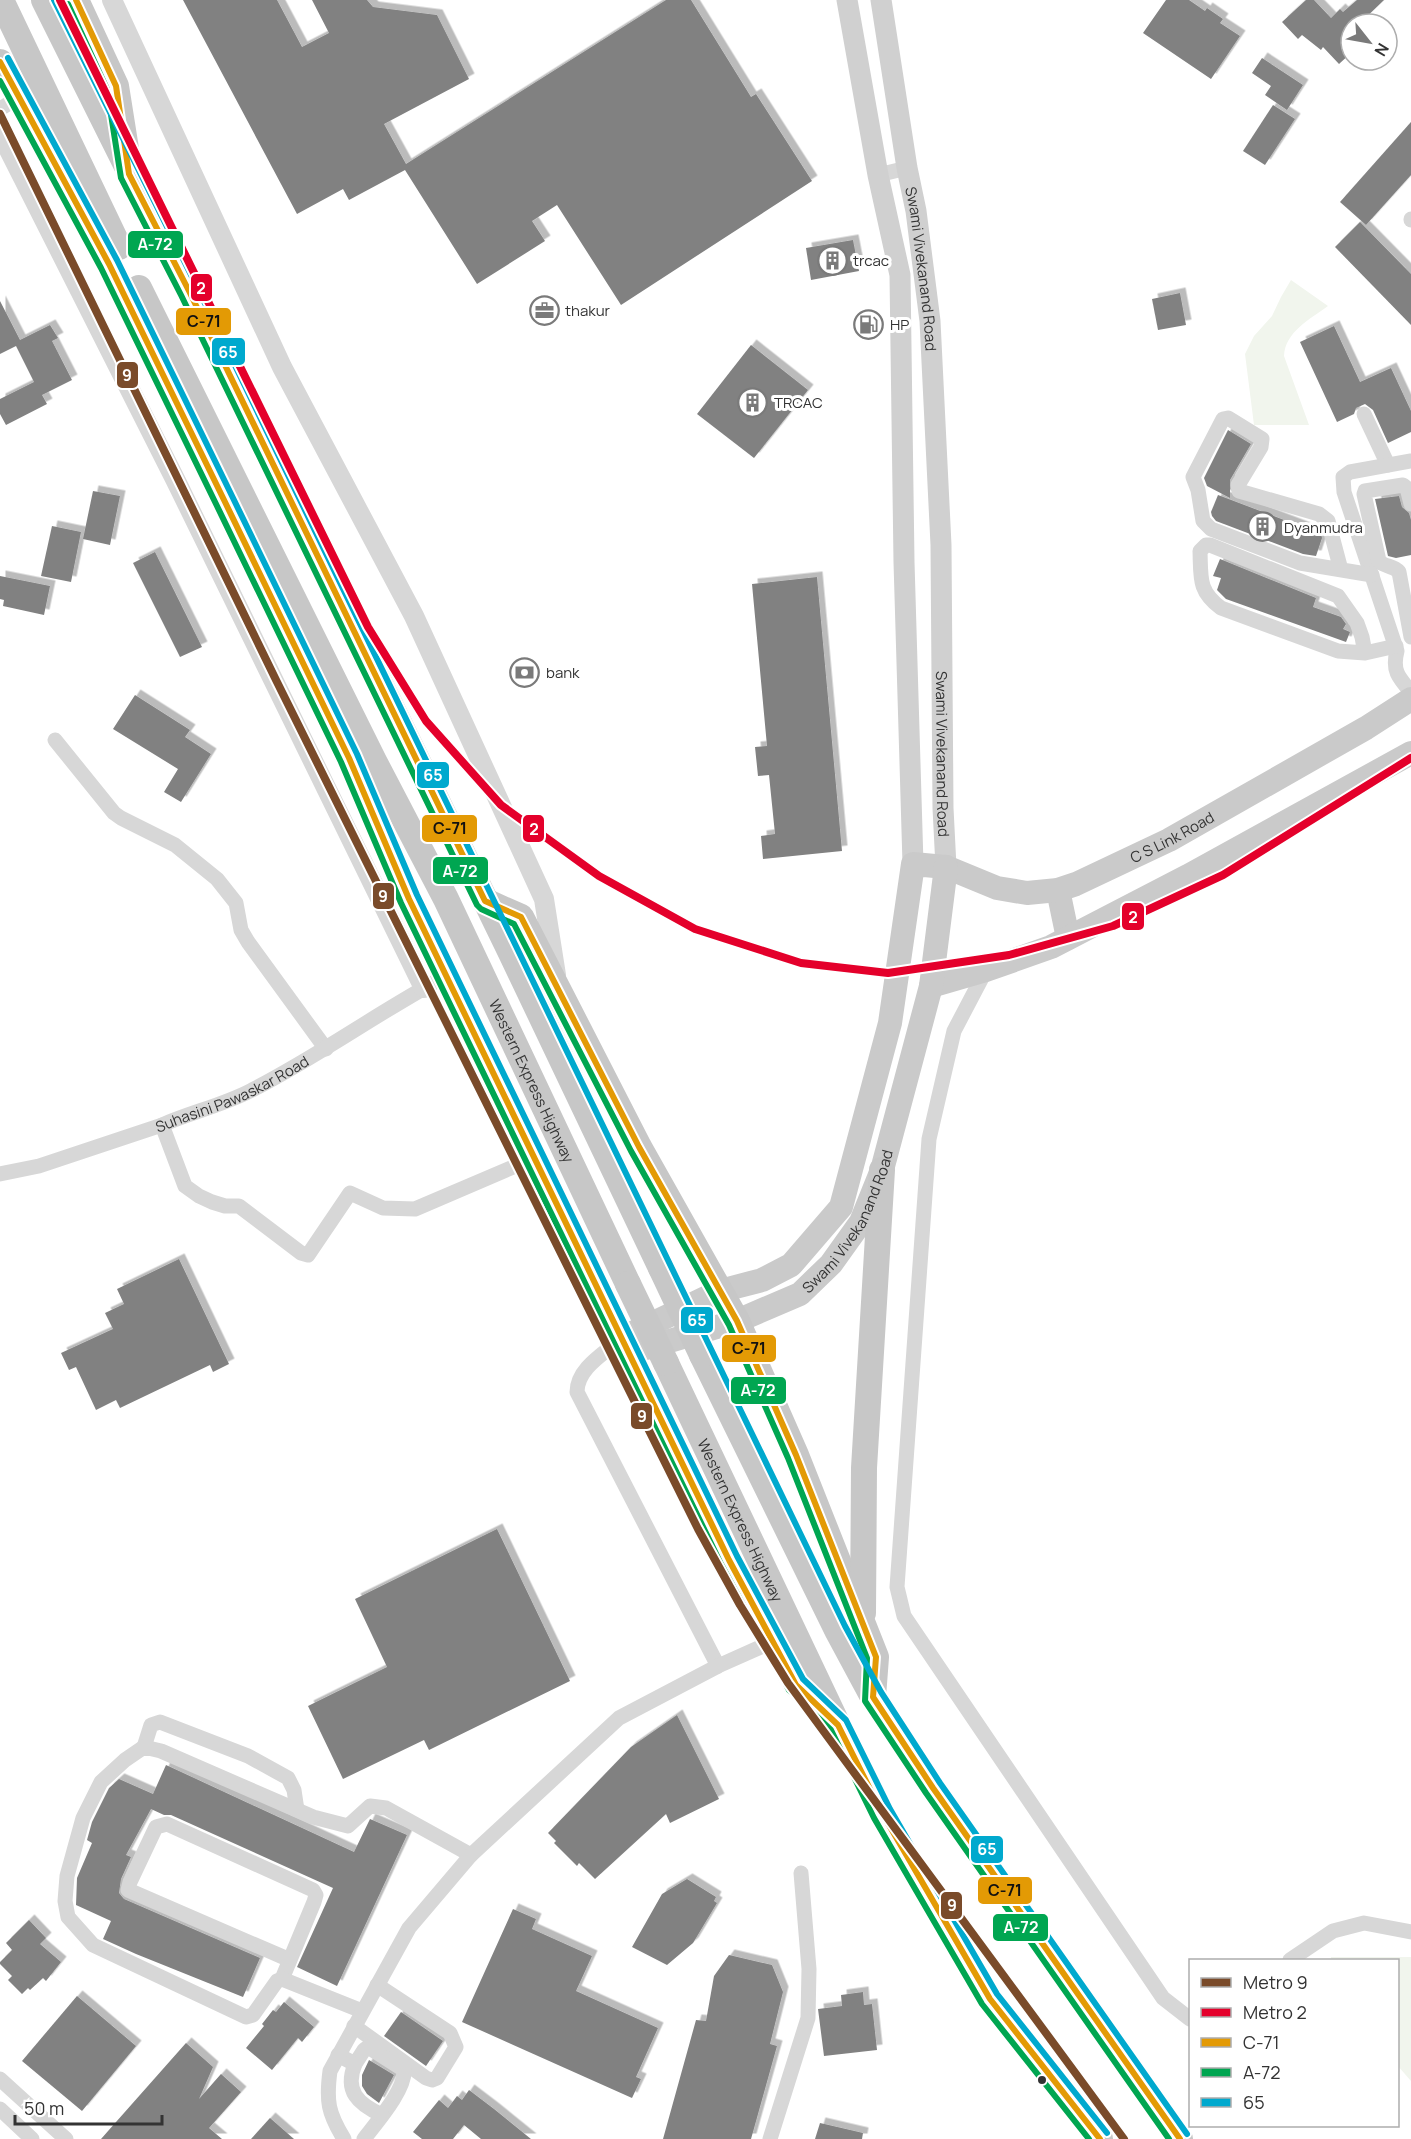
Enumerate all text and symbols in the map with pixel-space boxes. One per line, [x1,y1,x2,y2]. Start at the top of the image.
north arrow [1339,12,1399,72]
text: N [1369,39,1394,60]
street label: Swami Vivekanand Road [901,185,942,352]
line badge: A-72 [127,230,184,259]
text: A-72 [138,233,172,255]
building icon: trcac [816,244,848,276]
place label: trcac [853,250,889,271]
line badge: 2 [190,273,213,302]
text: 2 [196,277,206,299]
office icon: thakur [528,294,560,326]
place label: thakur [565,300,611,321]
line badge: C-71 [175,307,232,336]
fuel station icon: HP [853,308,885,340]
text: C-71 [187,310,221,332]
place label: HP [890,314,909,335]
line badge: 65 [211,337,246,366]
text: 65 [218,341,238,363]
line badge: 9 [116,361,139,389]
text: 9 [122,364,132,386]
building icon: TRCAC [737,386,769,418]
place label: TRCAC [774,392,823,413]
building icon: Dyanmudra [1247,511,1279,543]
place label: Dyanmudra [1284,517,1363,538]
bank icon: bank [509,656,541,688]
place label: bank [546,662,580,683]
street label: Swami Vivekanand Road [931,671,955,837]
line badge: 65 [416,761,450,789]
text: 65 [423,764,443,786]
street label: C S Link Road [1126,806,1218,868]
line badge: C-71 [421,814,478,843]
line badge: 2 [522,814,545,843]
text: C-71 [433,817,467,839]
text: 2 [529,818,539,840]
line badge: A-72 [432,856,489,885]
text: A-72 [443,860,477,882]
line badge: 9 [372,882,395,910]
text: 9 [378,885,388,907]
line badge: 2 [1121,902,1145,931]
text: 2 [1128,906,1138,928]
street label: Western Express Highway [484,996,580,1166]
street label: Suhasini Pawaskar Road [152,1050,312,1137]
street label: Swami Vivekanand Road [797,1147,898,1297]
line badge: 65 [680,1306,714,1334]
text: 65 [687,1309,707,1331]
line badge: C-71 [721,1334,777,1363]
text: C-71 [732,1337,766,1359]
line badge: A-72 [730,1376,787,1405]
text: A-72 [741,1379,775,1401]
line badge: 9 [630,1402,653,1430]
text: 9 [637,1405,647,1427]
street label: Western Express Highway [693,1435,788,1605]
line badge: 65 [970,1835,1004,1864]
text: 65 [977,1838,997,1860]
line badge: C-71 [977,1876,1033,1905]
text: C-71 [988,1879,1022,1901]
line badge: 9 [940,1891,963,1920]
text: 9 [947,1894,957,1916]
line badge: A-72 [992,1913,1049,1942]
text: A-72 [1004,1916,1038,1938]
legend [1189,1959,1399,2127]
text: Metro 9 [1243,1970,1308,1994]
text: Metro 2 [1243,2000,1307,2024]
text: C-71 [1243,2030,1280,2054]
text: A-72 [1243,2060,1281,2084]
unlabelled marker [1036,2074,1048,2086]
scale bar [15,2088,162,2126]
text: 65 [1243,2090,1265,2114]
text: 50 m [24,2096,64,2120]

